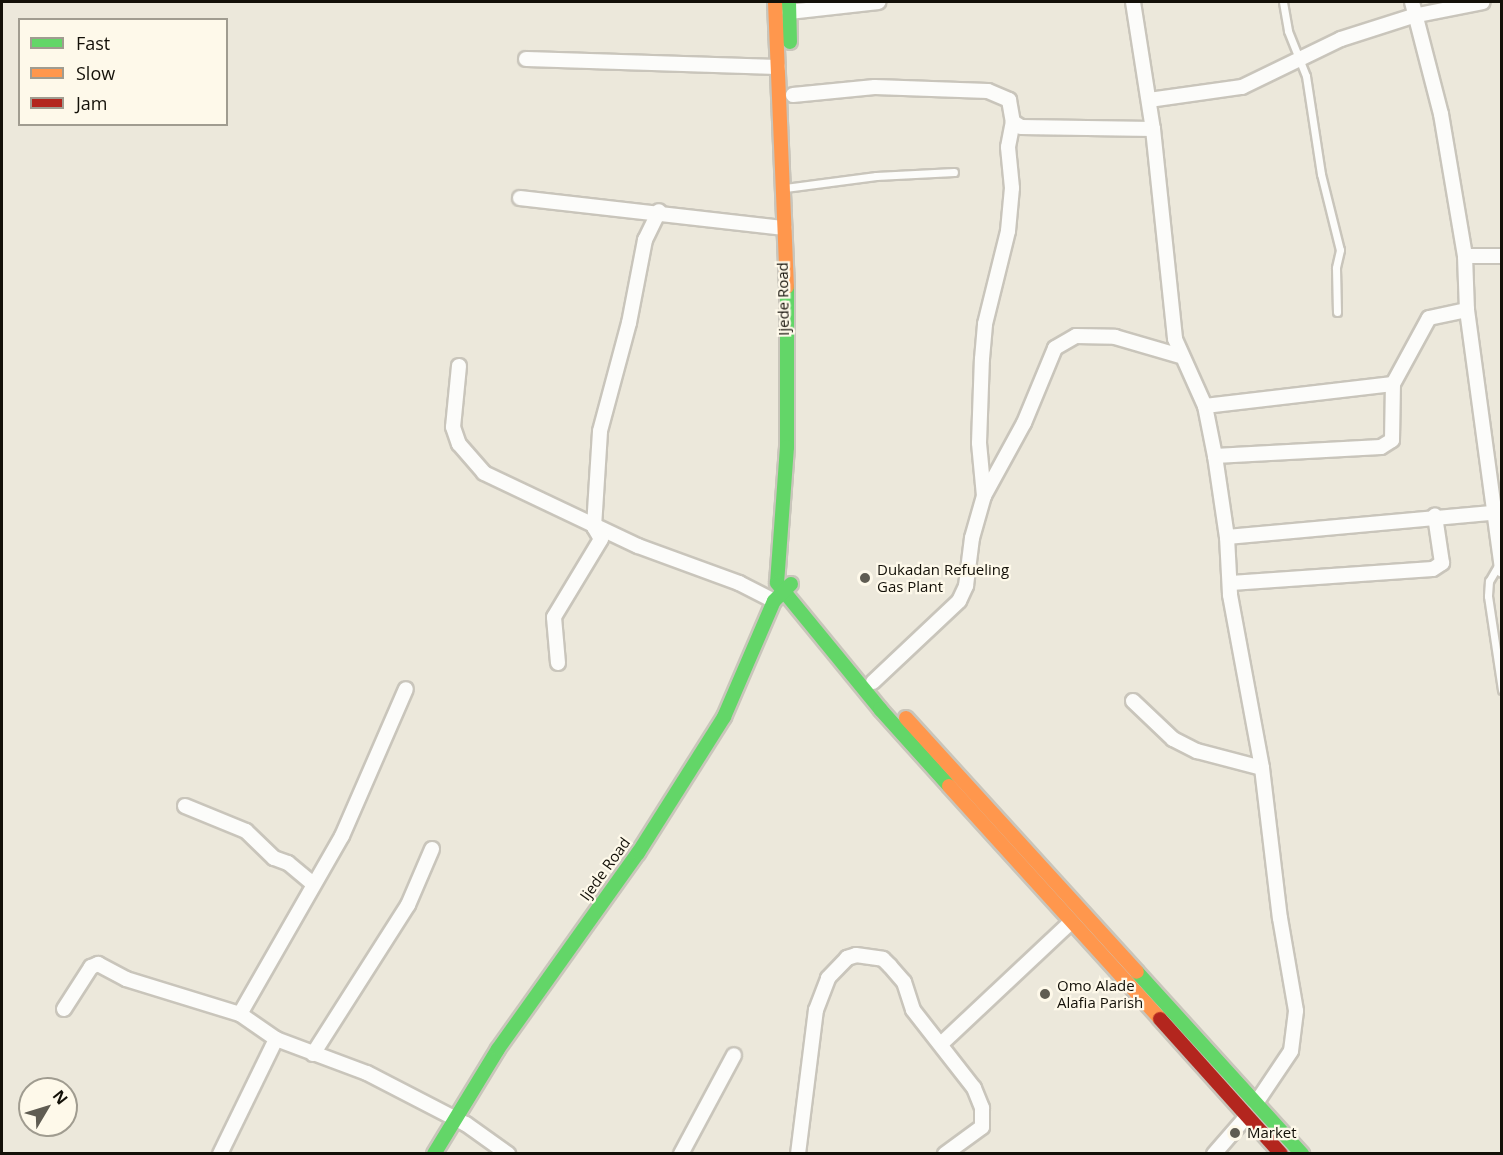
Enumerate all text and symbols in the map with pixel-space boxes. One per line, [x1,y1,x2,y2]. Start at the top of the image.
legend [18,18,228,126]
text: Fast [76,31,110,55]
text: Slow [76,61,115,85]
text: Jam [76,91,108,115]
street label: Ijede Road [773,262,793,336]
place label: Dukadan Refueling Gas Plant [877,560,1009,595]
marker: Dukadan Refueling Gas Plant [858,571,872,585]
street label: Ijede Road [576,834,634,904]
place label: Omo Alade Alafia Parish [1057,976,1143,1011]
marker: Omo Alade Alafia Parish [1038,987,1052,1001]
north arrow [18,1077,78,1137]
text: N [48,1085,73,1109]
place label: Market [1247,1124,1297,1142]
marker: Market [1228,1126,1242,1140]

